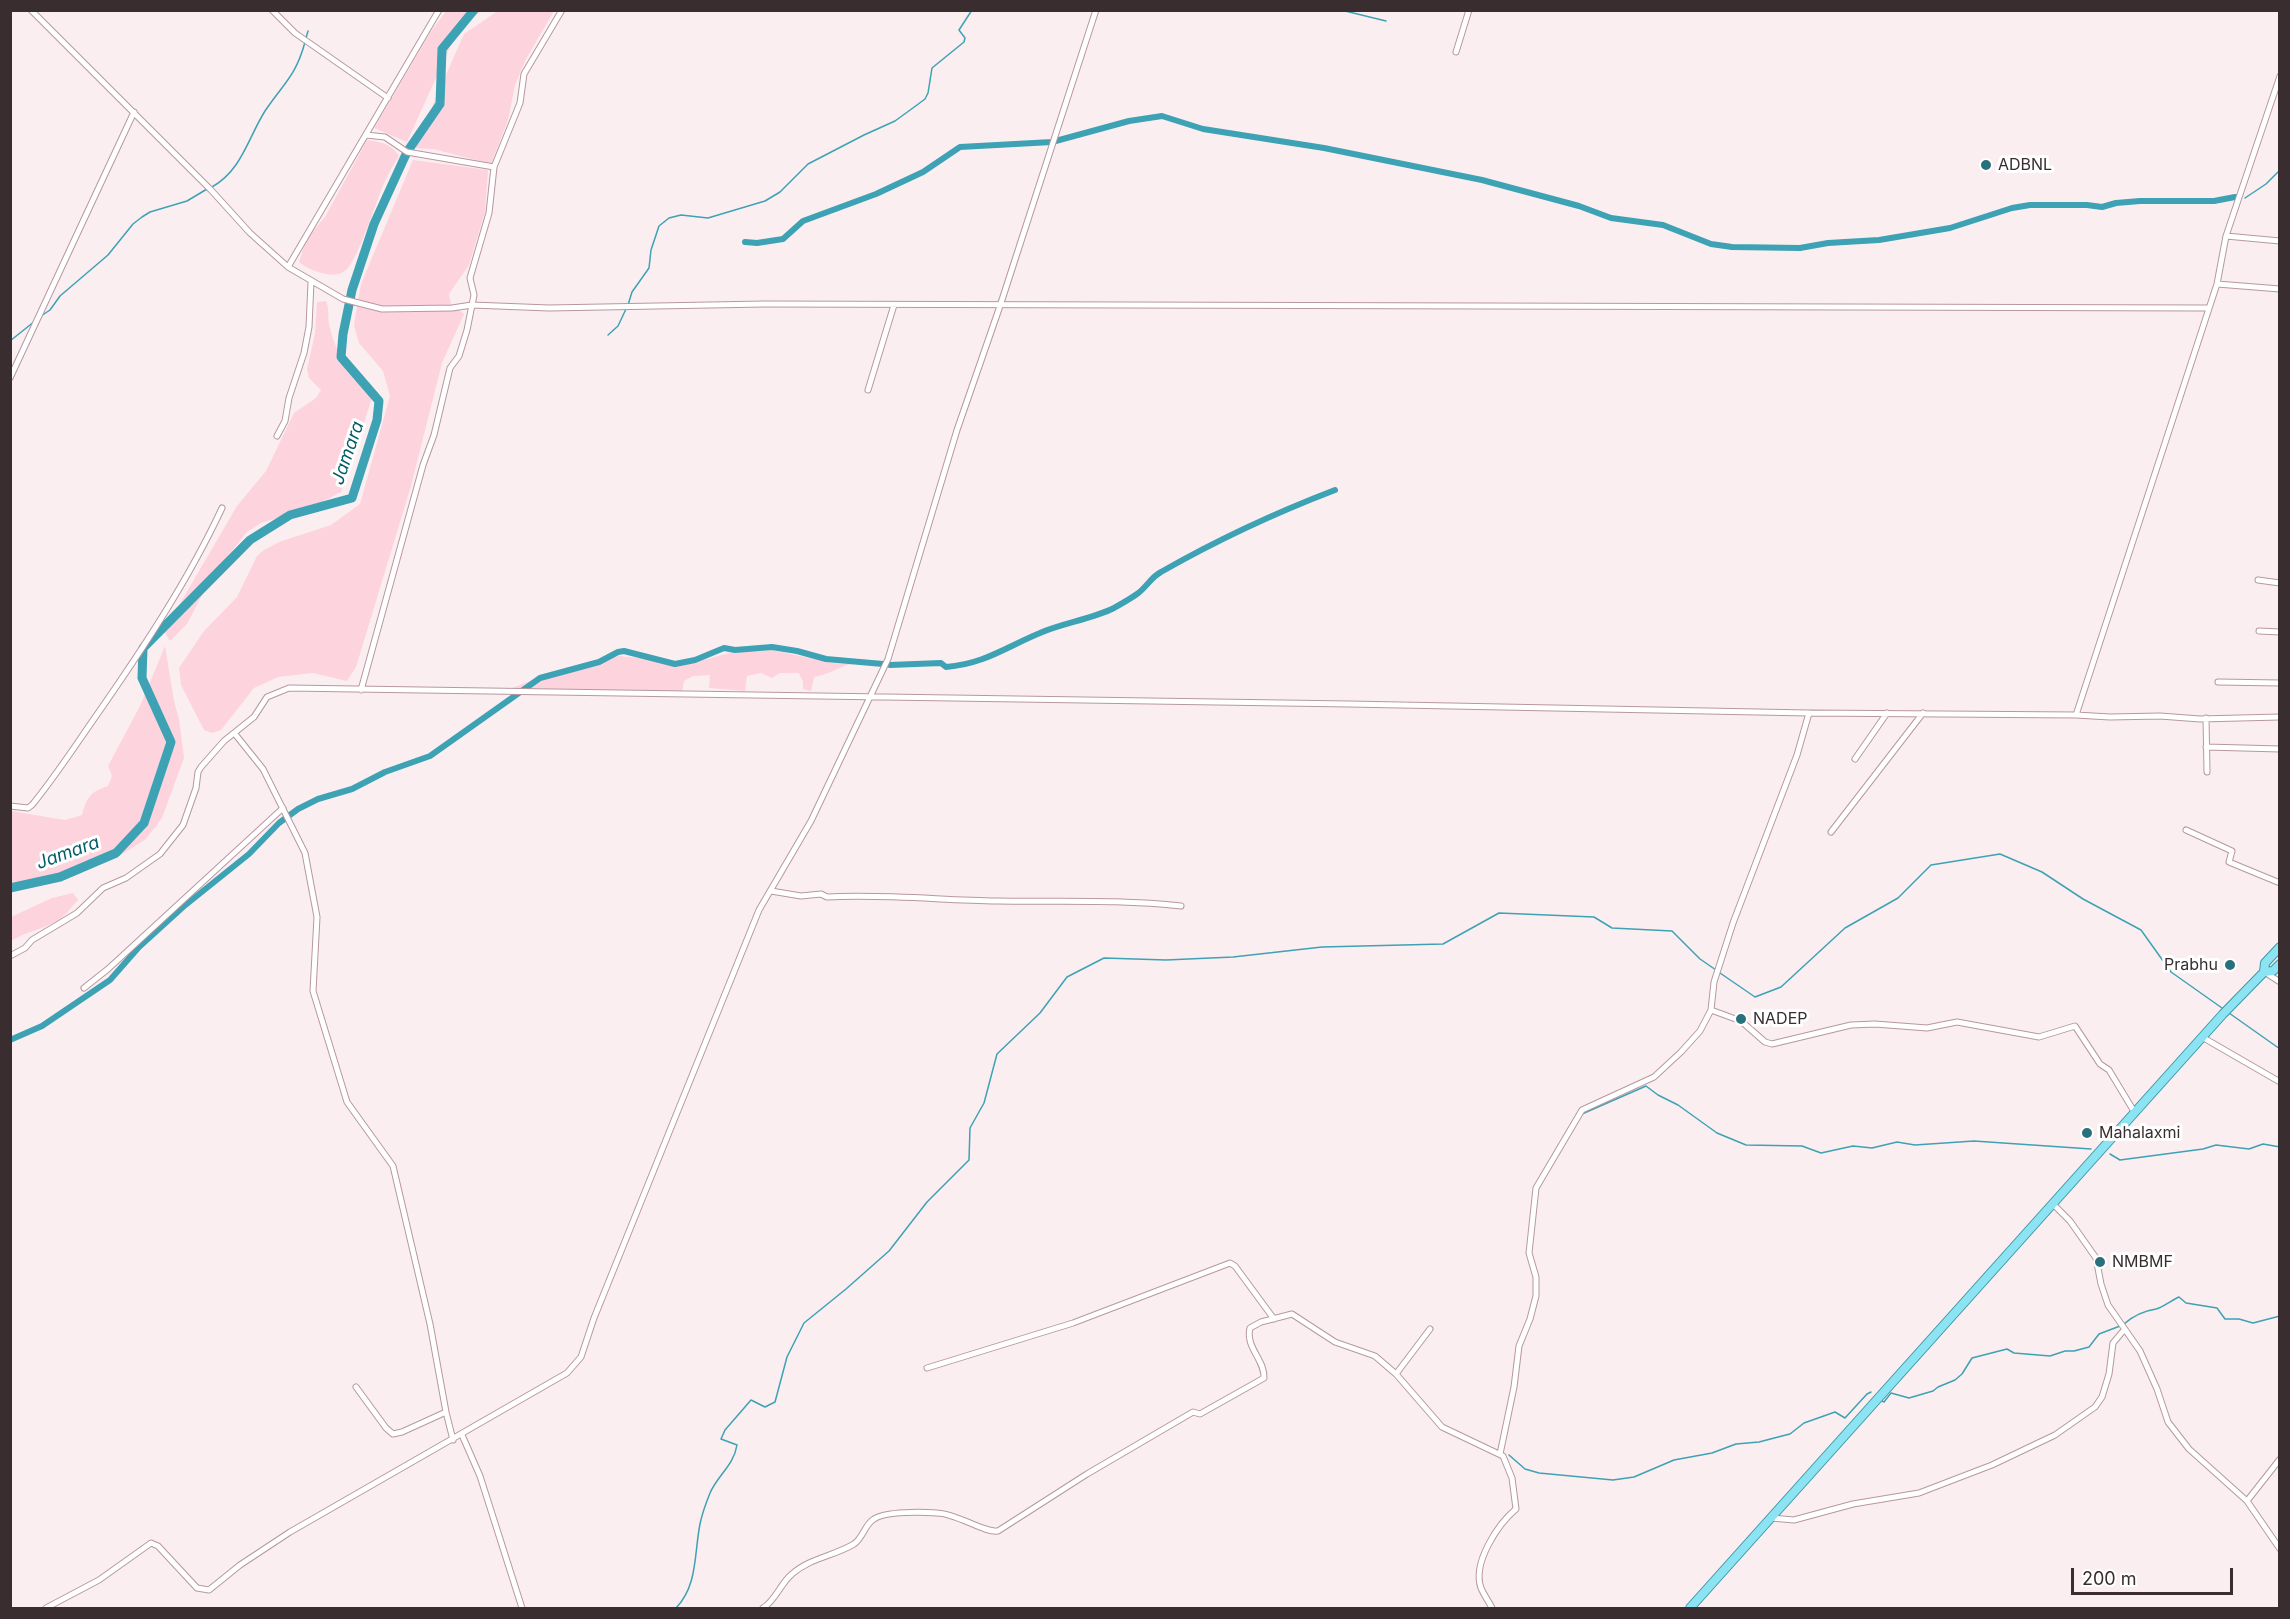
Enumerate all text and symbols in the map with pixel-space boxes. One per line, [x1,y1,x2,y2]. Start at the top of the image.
place label: ADBNL [1998,155,2052,175]
marker: ADBNL [1979,158,1993,172]
water label: Jamara [327,418,369,488]
water label: Jamara [33,832,103,874]
place label: Prabhu [2164,955,2218,975]
marker: Prabhu [2223,958,2237,972]
place label: NADEP [1753,1009,1807,1029]
marker: NADEP [1734,1012,1748,1026]
place label: Mahalaxmi [2099,1123,2180,1143]
marker: Mahalaxmi [2080,1126,2094,1140]
place label: NMBMF [2112,1252,2173,1272]
marker: NMBMF [2093,1255,2107,1269]
scale bar [2074,1556,2236,1594]
text: 200 m [2082,1568,2137,1589]

